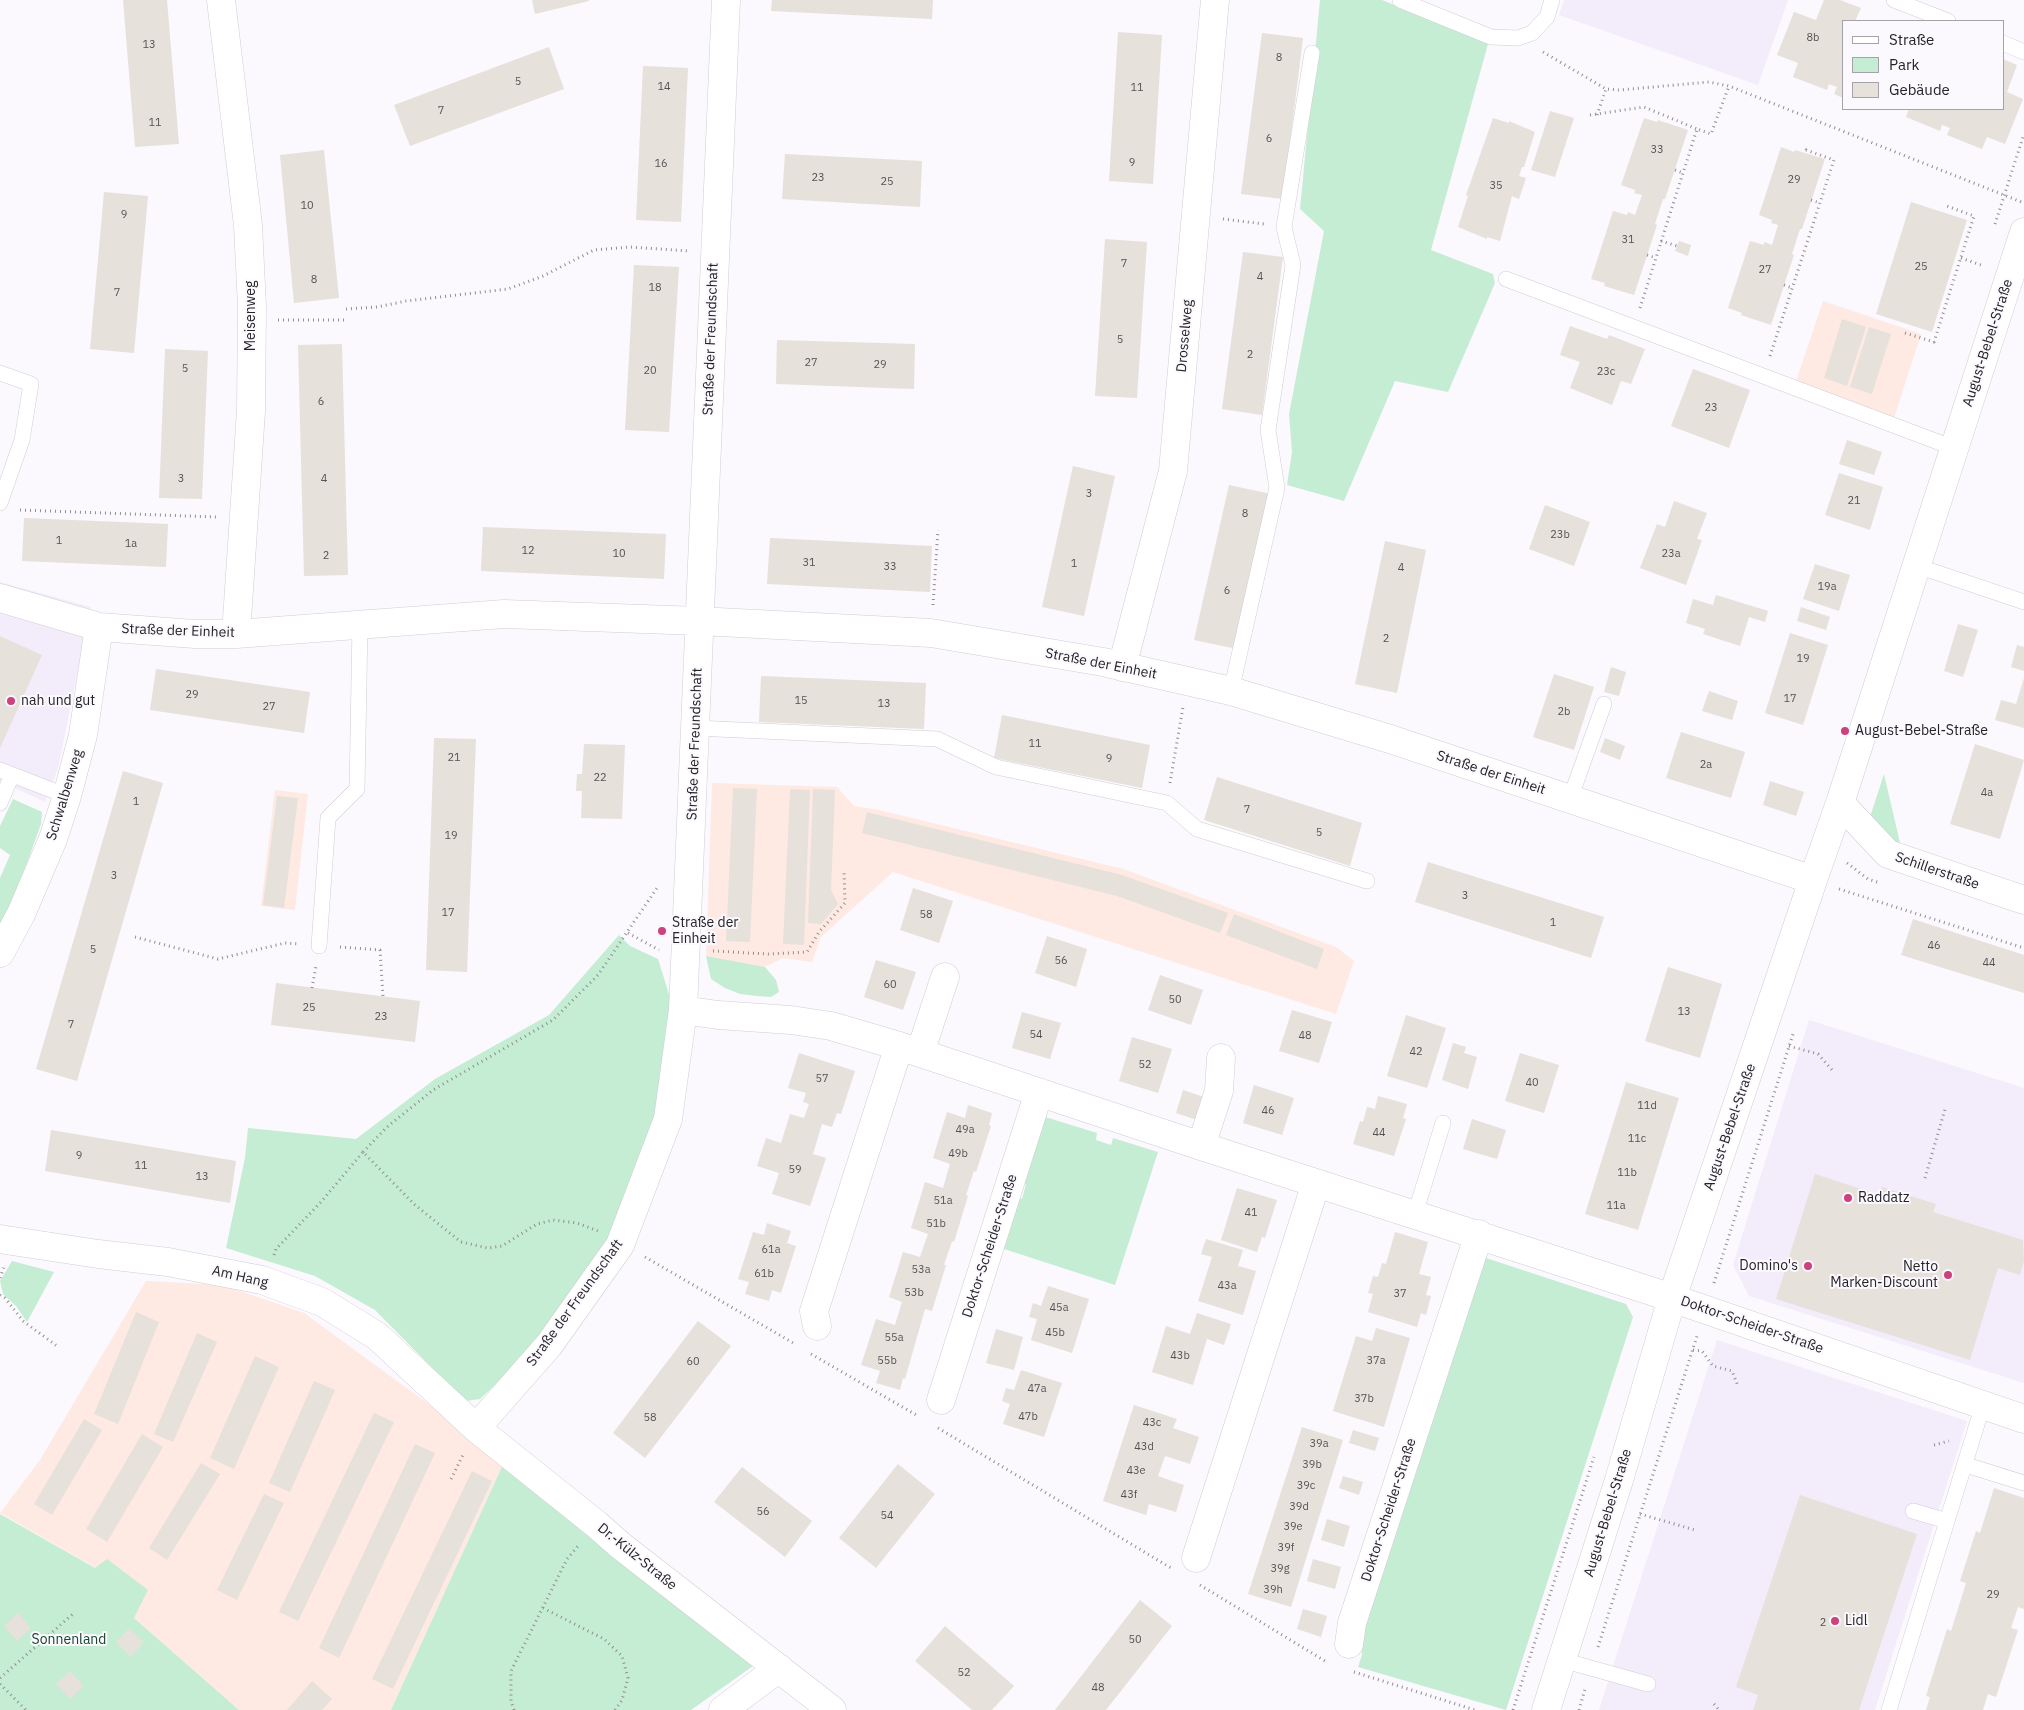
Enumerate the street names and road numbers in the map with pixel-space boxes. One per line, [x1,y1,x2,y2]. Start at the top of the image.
street label: Straße der Freundschaft [700,262,722,416]
street label: August-Bebel-Straße [1959,277,2017,409]
street label: Meisenweg [243,281,259,351]
street label: Drosselweg [1173,299,1197,373]
street label: Straße der Einheit [121,621,235,641]
street label: Straße der Einheit [1044,645,1158,683]
street label: Straße der Freundschaft [684,667,706,821]
street label: Schwalbenweg [43,747,87,843]
street label: Straße der Einheit [1434,747,1548,799]
street label: Schillerstraße [1893,849,1981,893]
street label: August-Bebel-Straße [1700,1061,1760,1193]
street label: Doktor-Scheider-Straße [959,1172,1021,1320]
street label: Straße der Freundschaft [523,1236,627,1370]
street label: Am Hang [210,1262,270,1292]
street label: Doktor-Scheider-Straße [1678,1293,1826,1357]
street label: Doktor-Scheider-Straße [1358,1436,1420,1584]
street label: August-Bebel-Straße [1581,1447,1635,1579]
street label: Dr.-Külz-Straße [594,1520,680,1594]

